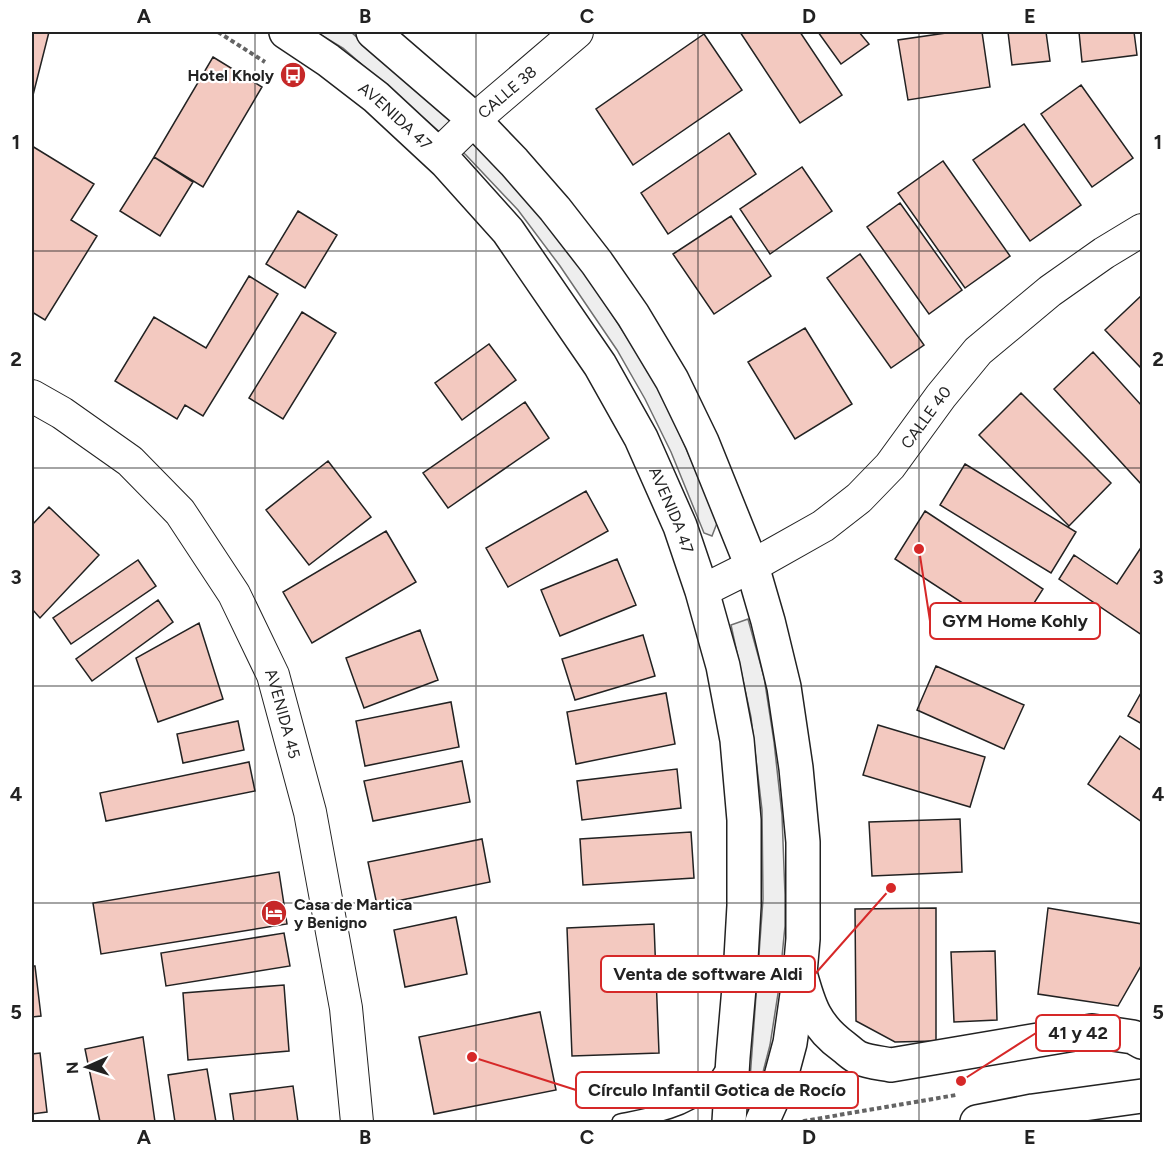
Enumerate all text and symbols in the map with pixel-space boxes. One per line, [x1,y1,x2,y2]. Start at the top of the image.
text: A [137,4,152,28]
text: B [359,4,371,28]
text: C [580,4,594,28]
text: D [802,4,816,28]
text: E [1024,4,1036,28]
bus stop icon: Hotel Kholy [278,60,308,90]
street label: CALLE 38 [474,62,540,122]
place label: Hotel Kholy [188,66,275,85]
street label: AVENIDA 47 [355,78,436,154]
text: 1 [12,130,20,154]
text: 1 [1154,130,1162,154]
text: 2 [10,347,22,371]
text: 2 [1152,347,1164,371]
street label: CALLE 40 [897,382,955,452]
street label: AVENIDA 47 [645,464,698,556]
text: 3 [10,565,22,589]
text: 3 [1152,565,1164,589]
callout: GYM Home Kohly [930,603,1100,639]
text: GYM Home Kohly [942,610,1088,632]
street label: AVENIDA 45 [262,665,305,760]
text: 4 [10,782,23,806]
text: 4 [1152,782,1165,806]
place label: Casa de Martica y Benigno [294,895,412,932]
hotel icon: Casa de Martica y Benigno [259,898,289,928]
callout: Venta de software Aldi [601,956,815,992]
text: Venta de software Aldi [613,963,803,985]
text: 5 [10,1000,22,1024]
text: 5 [1152,1000,1164,1024]
callout: 41 y 42 [1036,1015,1120,1051]
text: 41 y 42 [1048,1022,1108,1044]
north arrow [57,1037,117,1097]
text: N [63,1061,82,1074]
callout: Círculo Infantil Gotica de Rocío [576,1072,858,1108]
text: Círculo Infantil Gotica de Rocío [588,1079,846,1101]
text: A [137,1125,152,1149]
text: B [359,1125,371,1149]
text: C [580,1125,594,1149]
text: D [802,1125,816,1149]
text: E [1024,1125,1036,1149]

